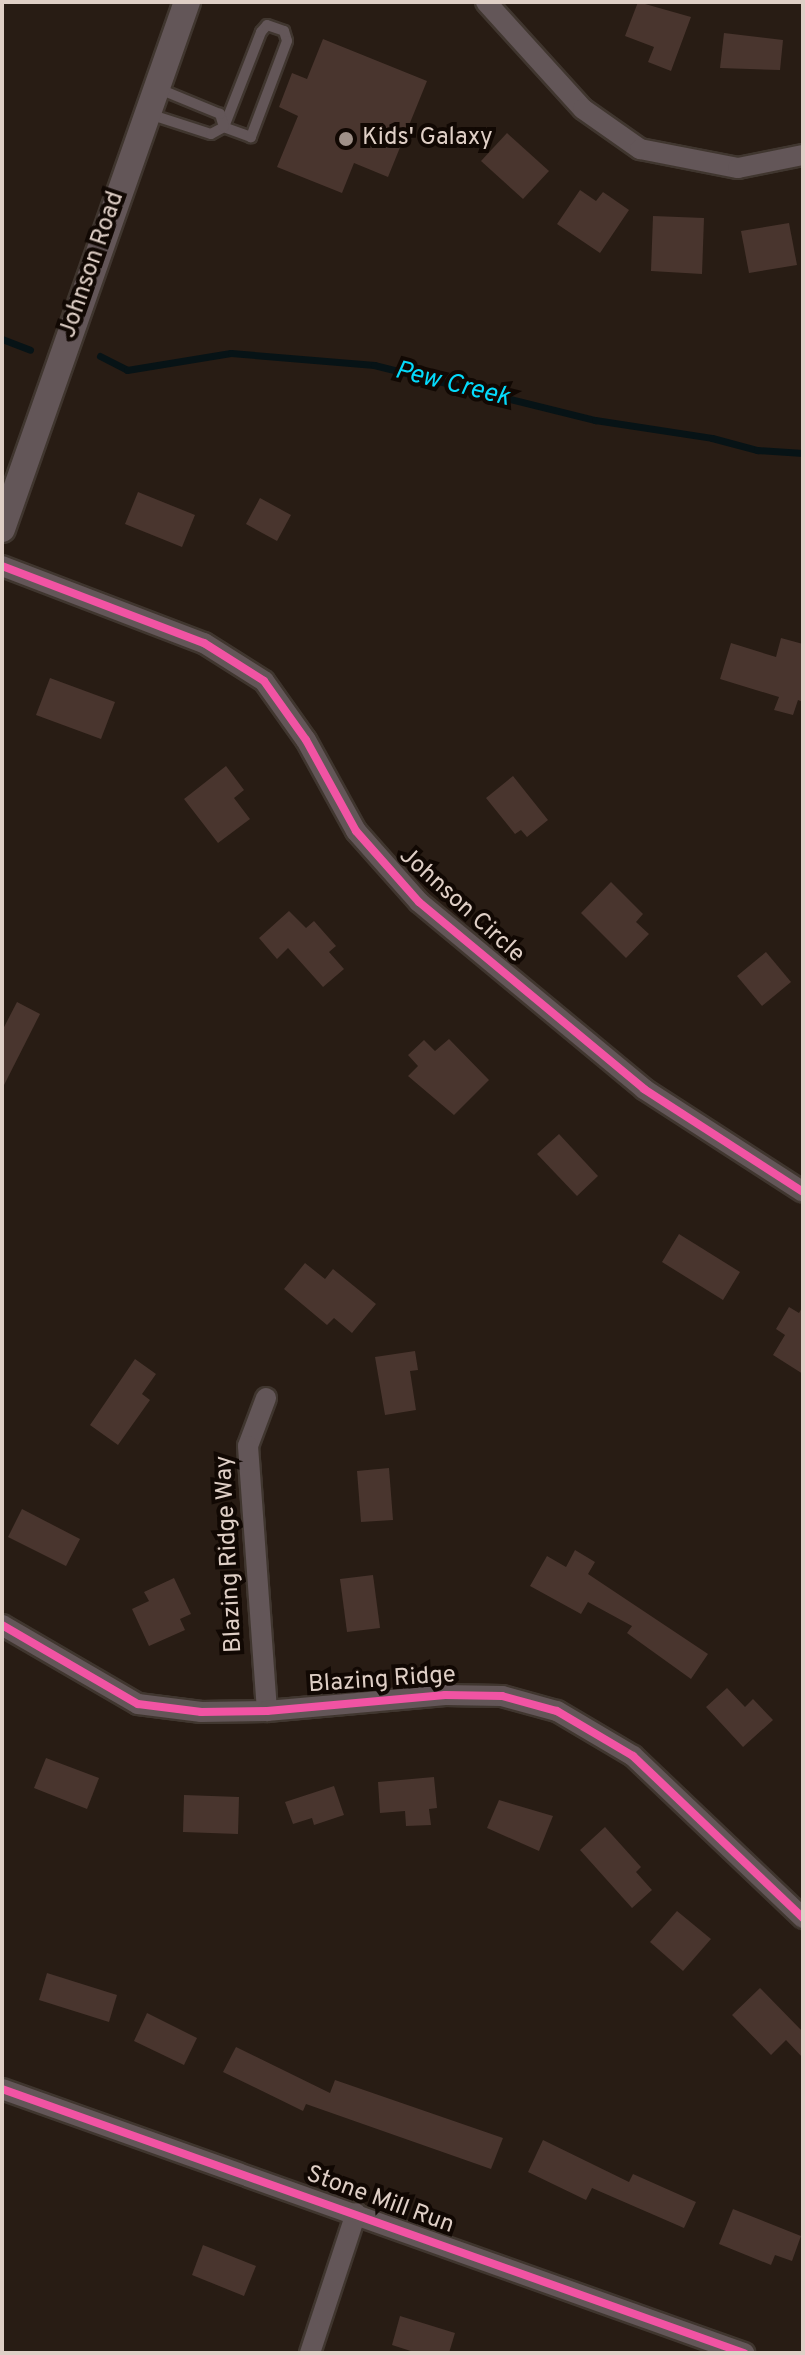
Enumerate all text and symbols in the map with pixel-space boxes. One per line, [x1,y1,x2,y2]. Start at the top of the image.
place label: Kids' Galaxy [362,125,493,153]
marker: Kids' Galaxy [337,130,355,148]
street label: Johnson Road [55,188,131,342]
water label: Pew Creek [391,356,513,414]
street label: Johnson Circle [392,842,530,970]
street label: Blazing Ridge Way [210,1454,250,1654]
street label: Blazing Ridge [307,1661,457,1701]
street label: Stone Mill Run [302,2161,458,2241]

